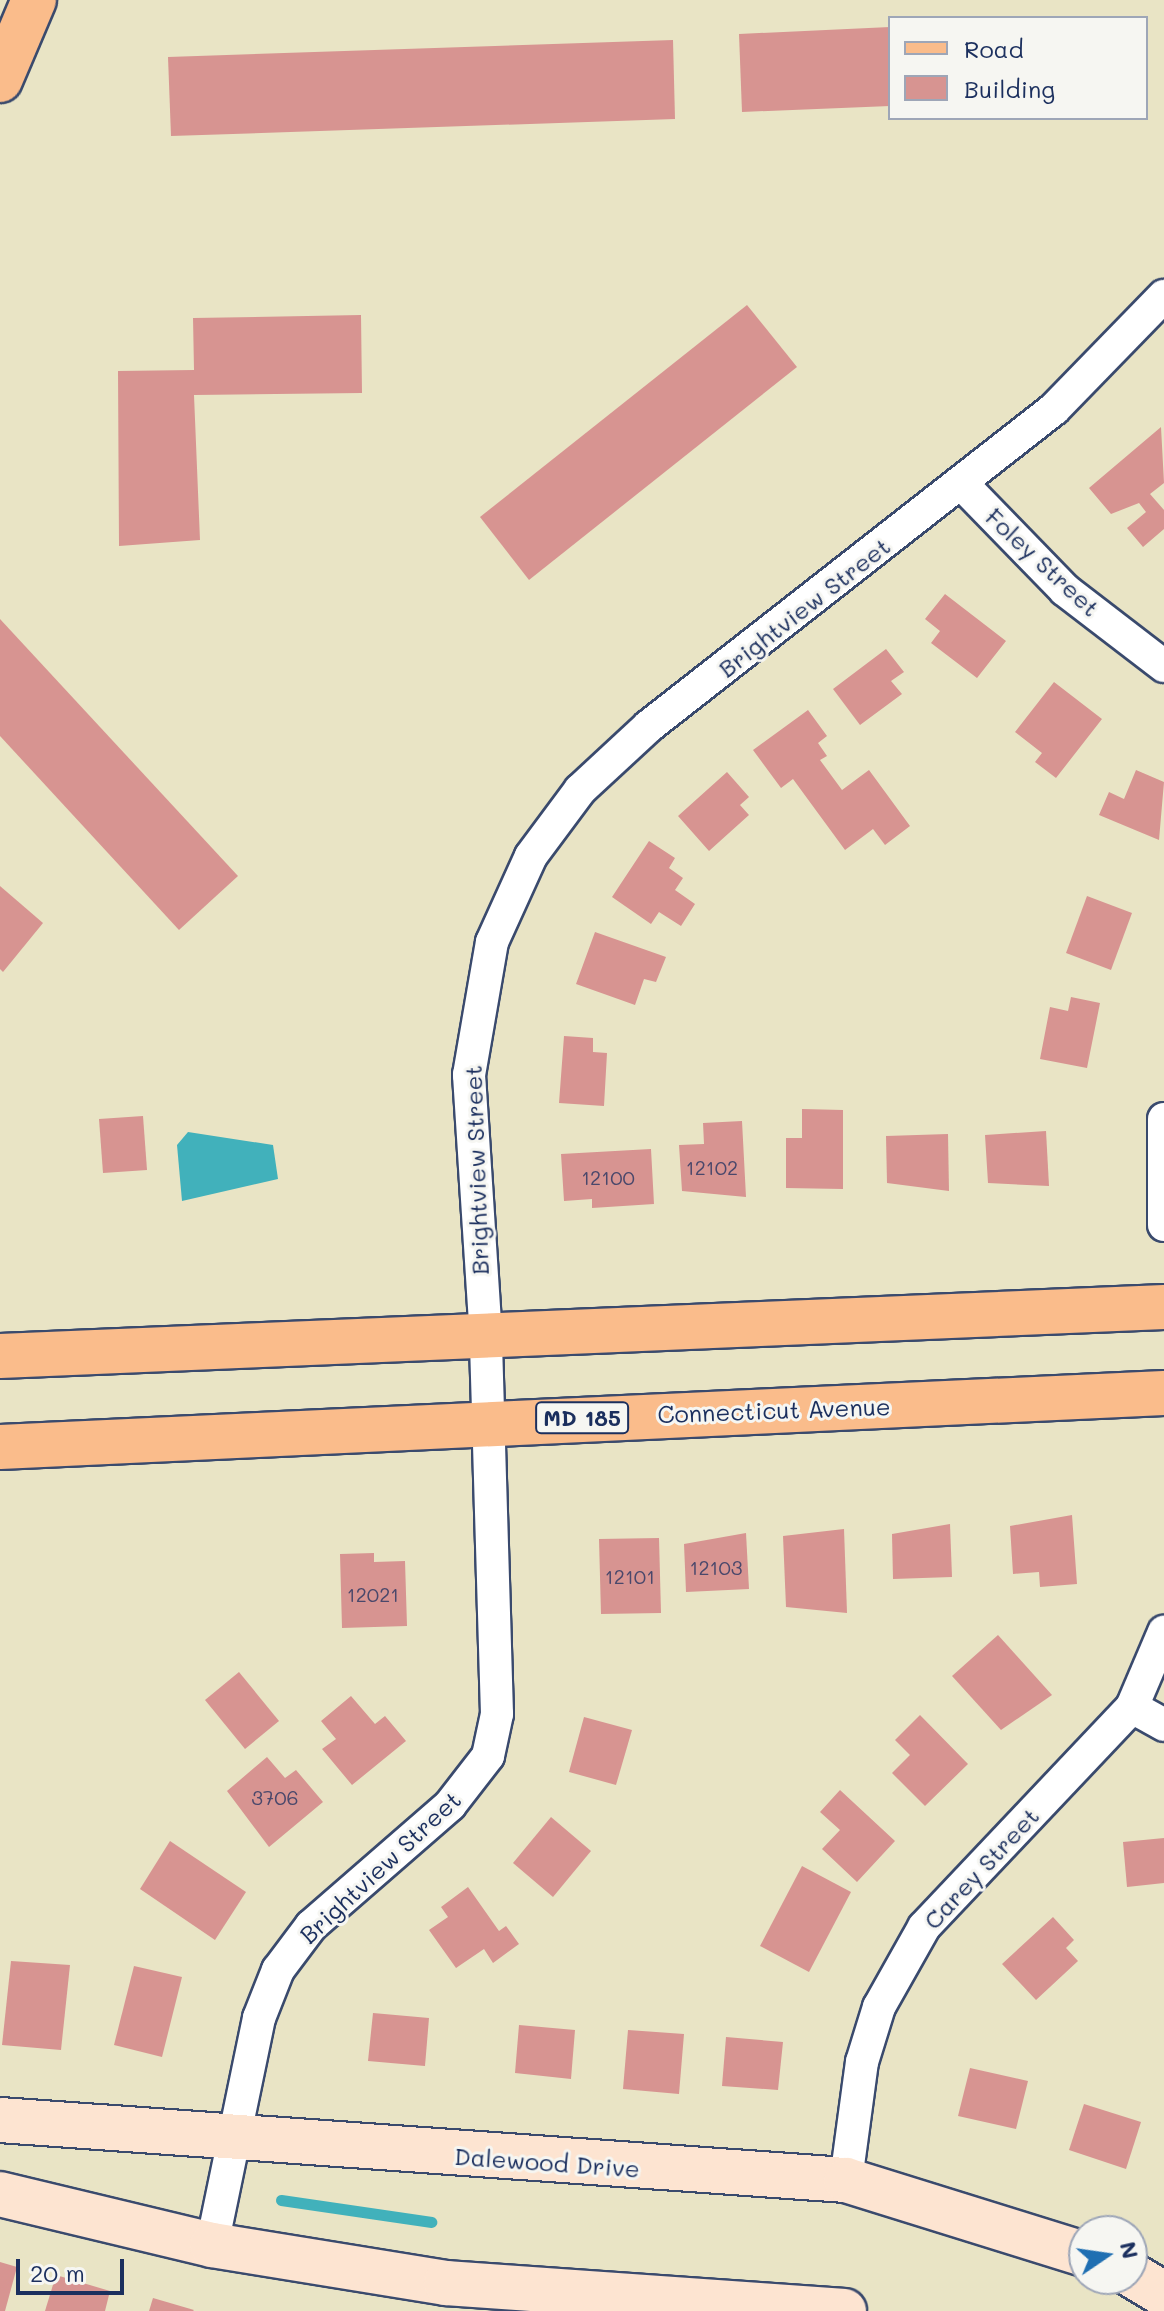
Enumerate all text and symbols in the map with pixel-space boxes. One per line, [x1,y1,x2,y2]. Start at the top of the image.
legend [888,16,1148,120]
text: Road [964,33,1024,64]
text: Building [964,73,1055,104]
street label: Foley Street [980,502,1106,622]
street label: Brightview Street [712,531,896,683]
street label: Brightview Street [458,1065,494,1275]
house number: 12102 [686,1155,738,1179]
house number: 12100 [581,1165,635,1189]
street label: Connecticut Avenue [657,1392,891,1428]
road number: MD 185 [534,1400,630,1436]
house number: 12103 [689,1555,743,1579]
house number: 12101 [605,1564,655,1588]
house number: 12021 [347,1582,399,1606]
house number: 3706 [251,1785,299,1809]
street label: Brightview Street [293,1785,467,1949]
street label: Carey Street [917,1801,1045,1935]
street label: Dalewood Drive [453,2141,641,2183]
north arrow [1068,2215,1148,2295]
text: N [1114,2239,1146,2261]
scale bar [20,2243,128,2293]
text: 20 m [30,2257,85,2288]

